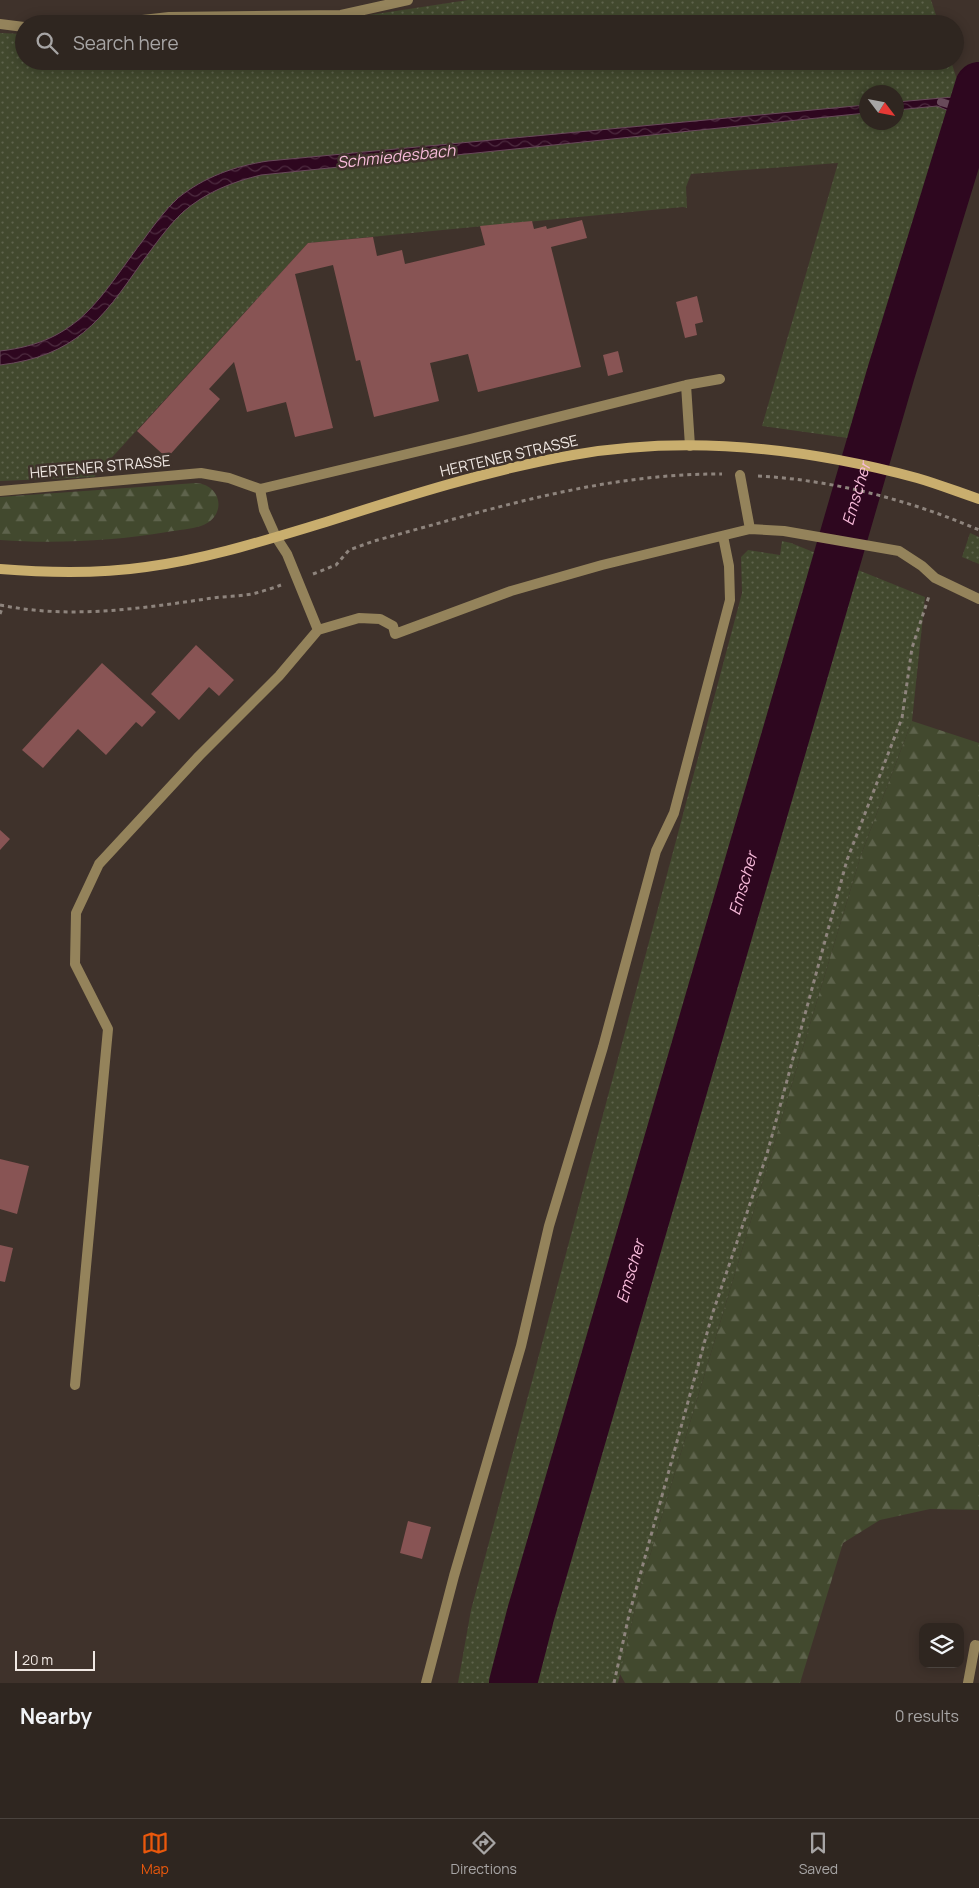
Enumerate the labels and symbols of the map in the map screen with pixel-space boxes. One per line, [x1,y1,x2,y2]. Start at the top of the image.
north arrow [859,85,904,130]
water label: Schmiedesbach [336,139,457,173]
street label: HERTENER STRASSE [438,429,580,482]
street label: HERTENER STRASSE [29,450,171,483]
water label: Emscher [836,457,876,528]
water label: Emscher [723,847,763,918]
water label: Emscher [611,1235,650,1305]
scale bar [15,1648,95,1671]

